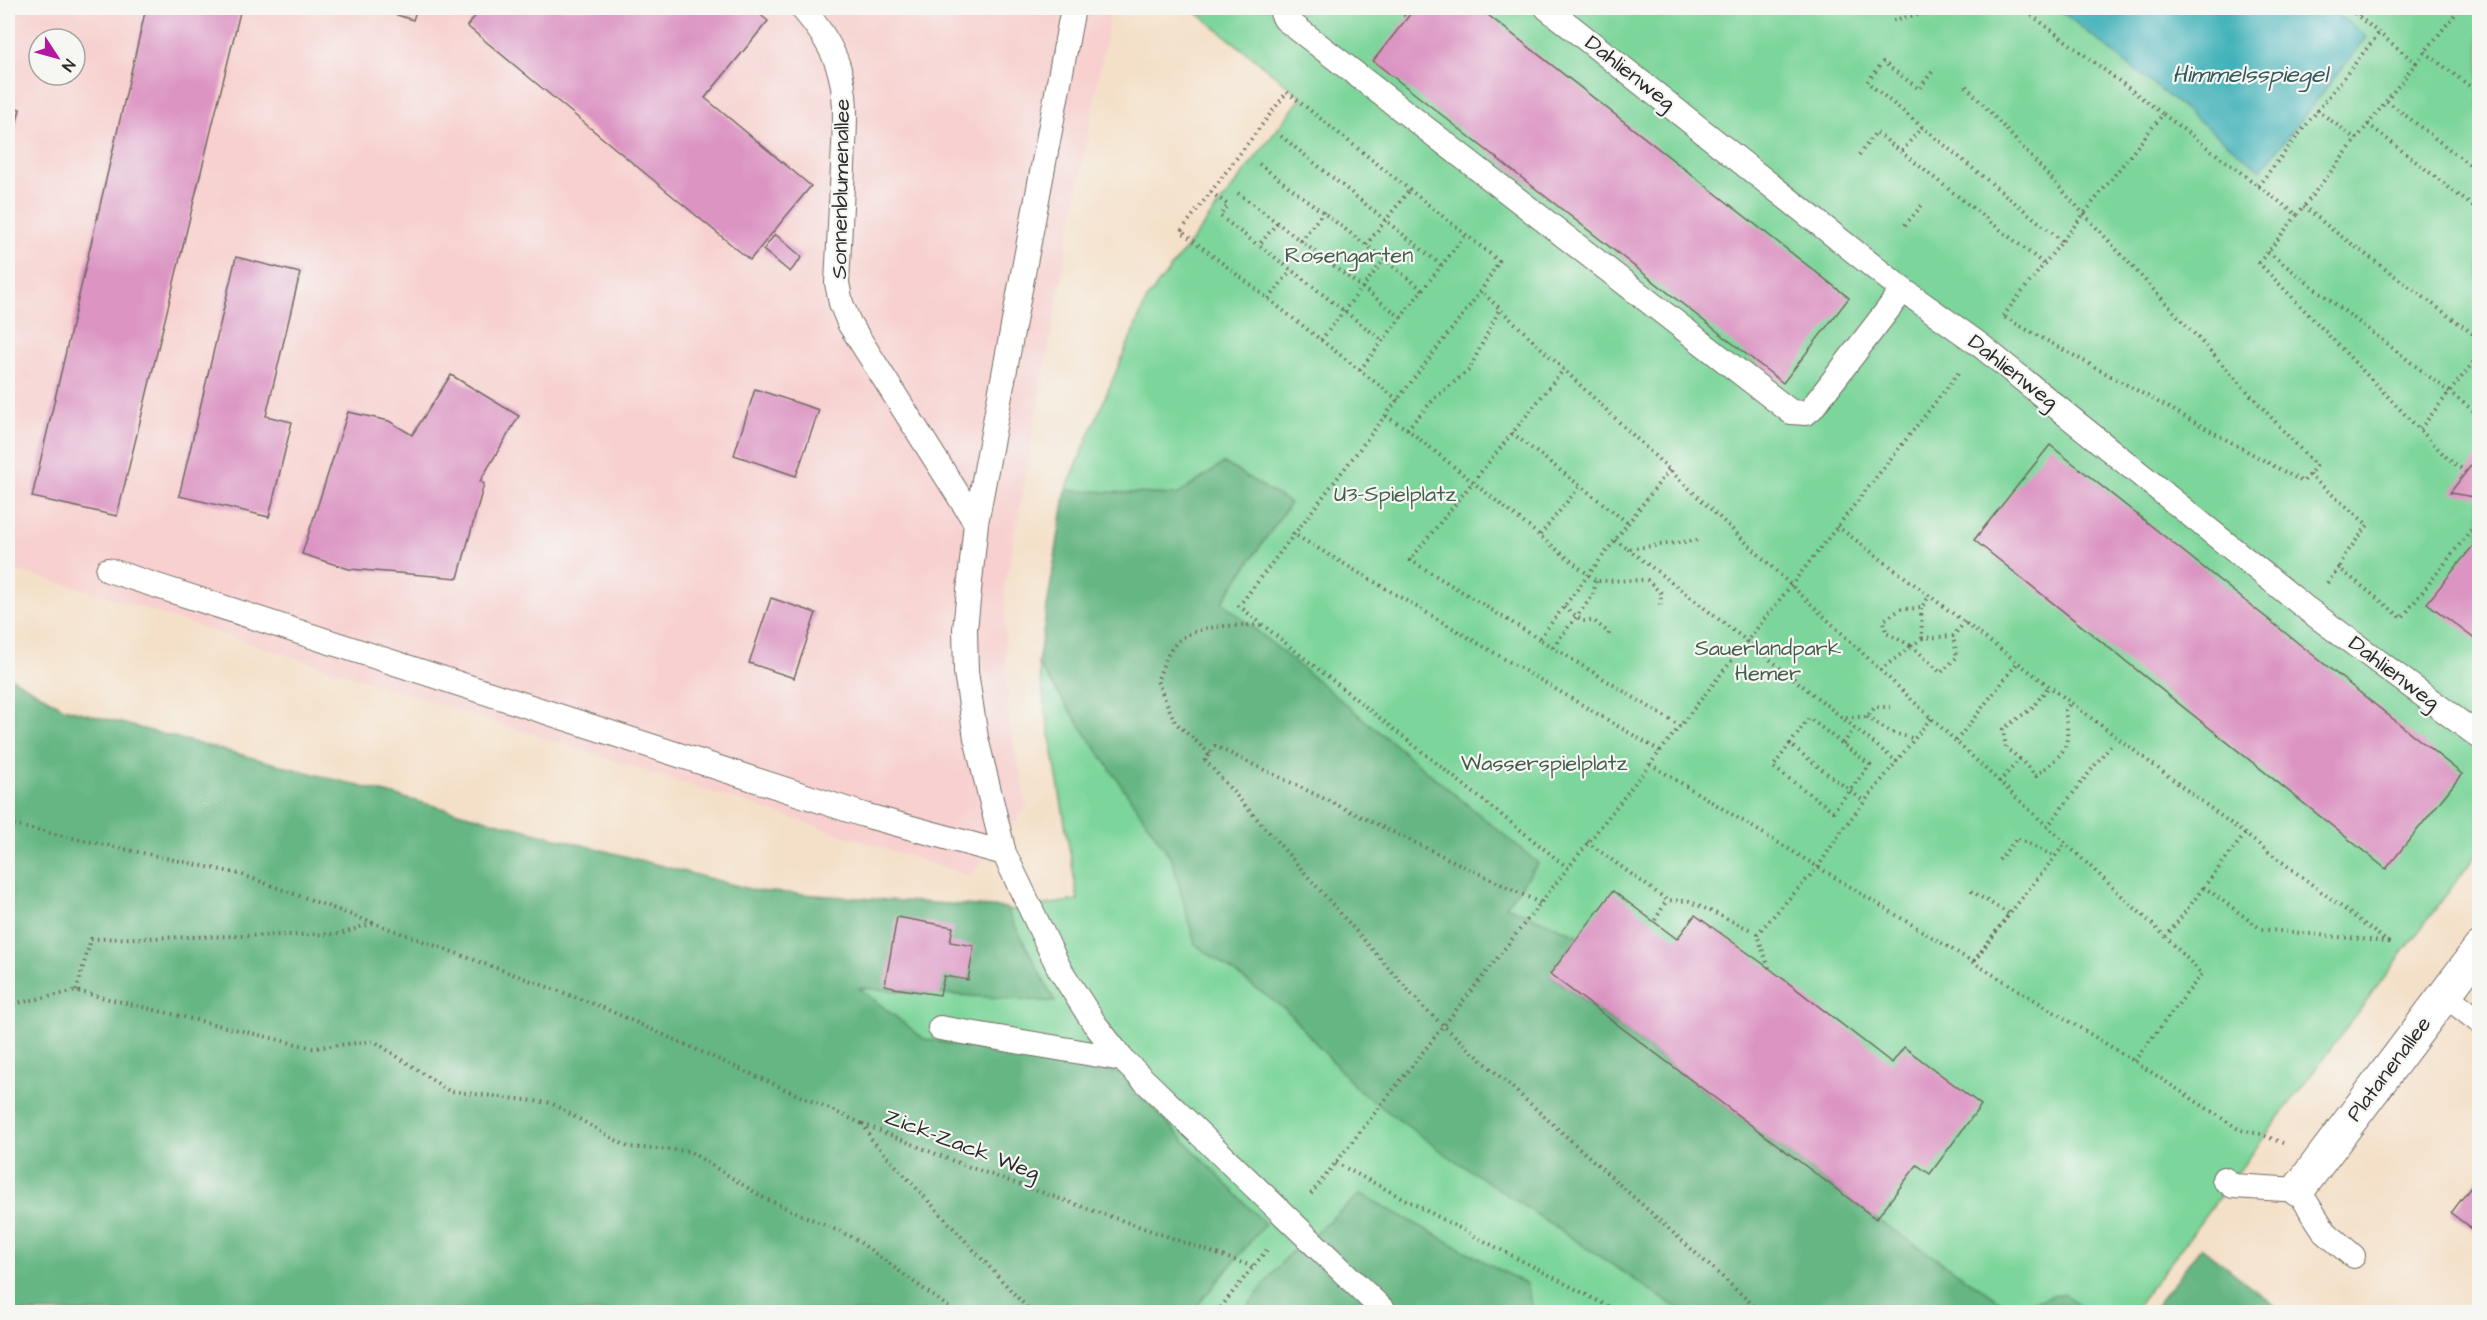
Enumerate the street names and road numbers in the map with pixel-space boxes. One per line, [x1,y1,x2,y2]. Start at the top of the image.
street label: Dahlienweg [1578,28,1682,119]
street label: Sonnenblumenallee [824,98,858,279]
street label: Dahlienweg [1961,327,2065,418]
street label: Dahlienweg [2341,628,2446,718]
street label: Platanenallee [2339,1010,2439,1128]
street label: Zick-Zack Weg [880,1101,1044,1190]

